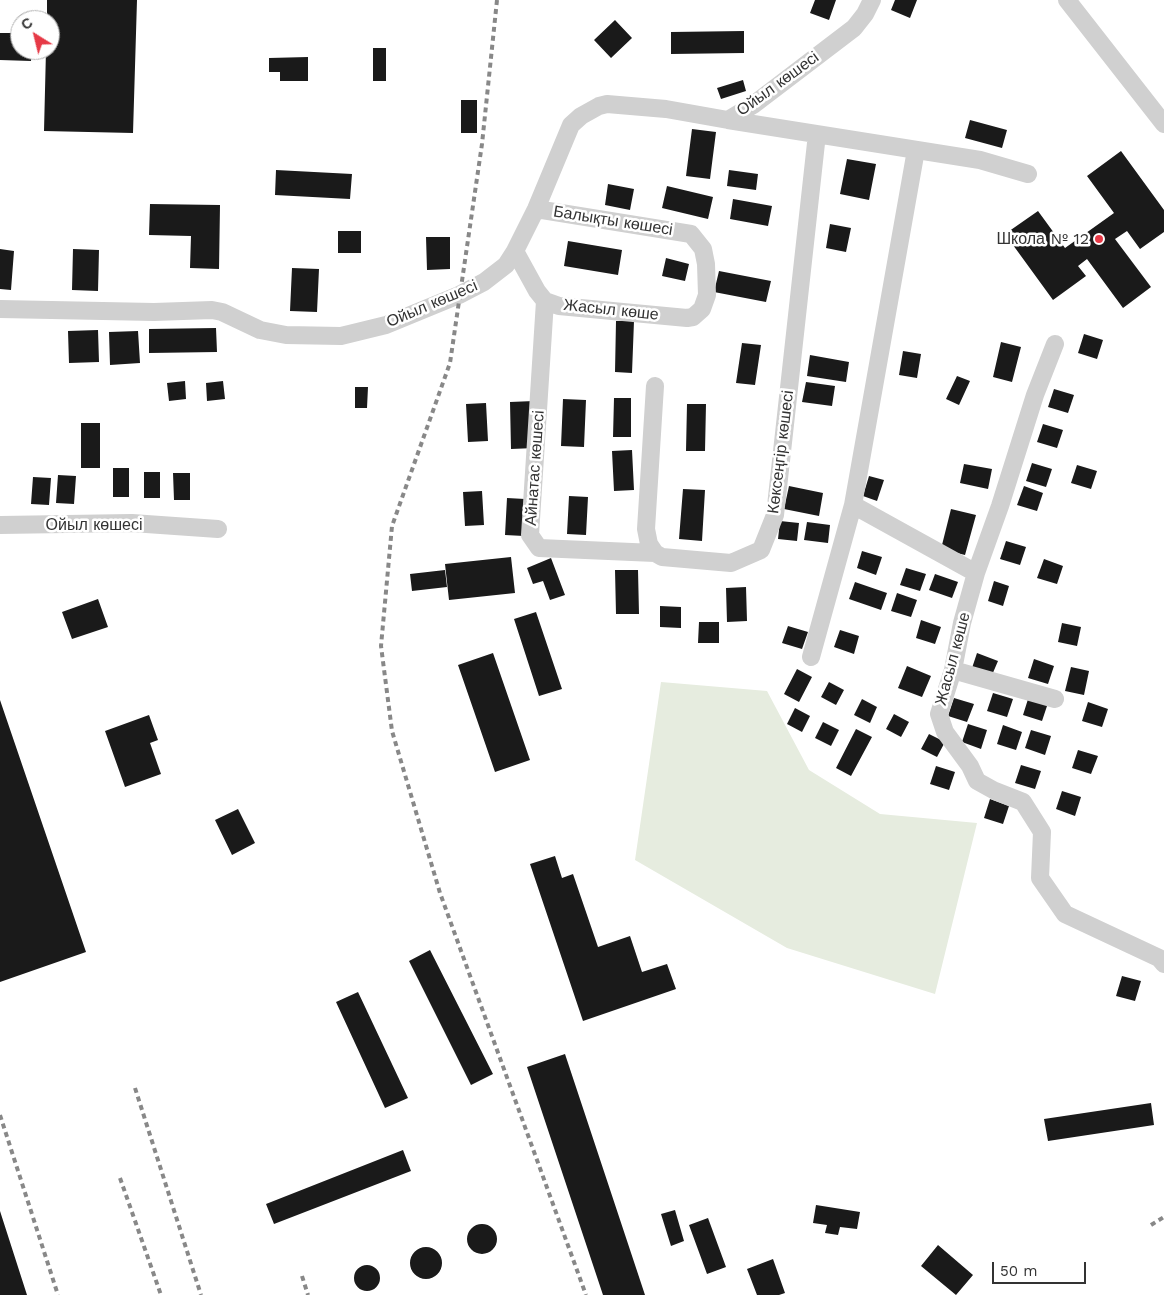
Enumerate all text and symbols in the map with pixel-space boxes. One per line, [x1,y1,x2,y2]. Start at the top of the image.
north arrow [10,10,60,60]
text: С [18,14,36,33]
street label: Ойыл көшесі [733,48,823,120]
street label: Балықты көшесі [552,202,674,240]
place label: Школа № 12 [996,229,1089,249]
marker: Школа № 12 [1093,233,1105,245]
street label: Ойыл көшесі [384,276,480,332]
street label: Жасыл көше [562,295,660,325]
street label: Көксеңгір көшесі [764,389,798,515]
street label: Айнатас көшесі [521,410,549,526]
street label: Ойыл көшесі [46,515,142,535]
street label: Жасыл көше [931,610,975,708]
scale bar [994,1252,1088,1284]
text: 50 m [1000,1262,1037,1280]

